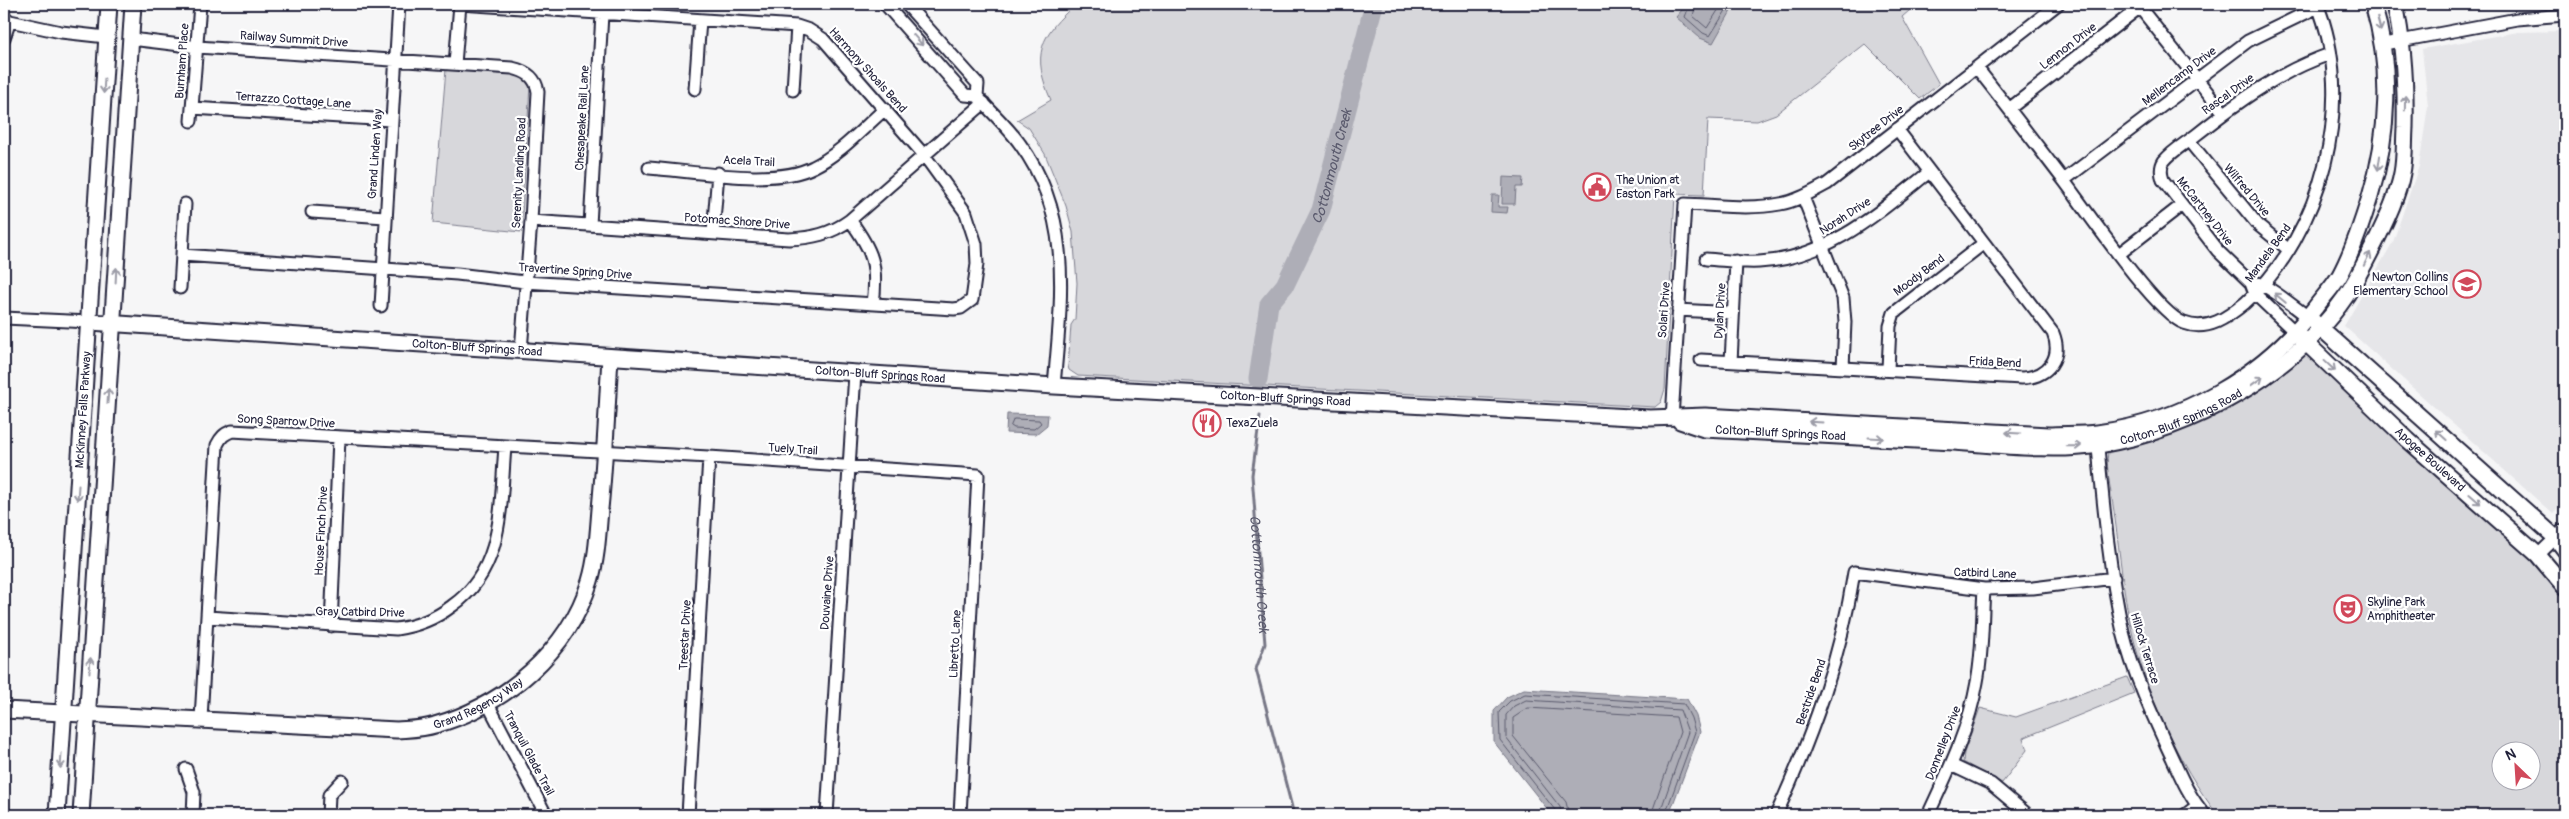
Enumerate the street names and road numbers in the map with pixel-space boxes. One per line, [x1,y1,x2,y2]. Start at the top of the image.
street label: Lennon Drive [2037,20,2100,73]
street label: Burnham Place [172,23,193,99]
street label: Harmony Shoals Bend [825,25,910,116]
street label: Railway Summit Drive [240,28,348,51]
street label: Mellencamp Drive [2139,44,2219,109]
street label: Chesapeake Rail Lane [572,65,593,171]
street label: Rascal Drive [2199,70,2257,118]
street label: Terrazzo Cottage Lane [235,89,351,112]
street label: Skytree Drive [1846,102,1907,155]
street label: Grand Linden Way [365,108,386,200]
street label: Serenity Landing Road [509,117,530,229]
street label: Acela Trail [723,153,775,170]
street label: Wilfred Drive [2220,161,2273,220]
street label: McCartney Drive [2173,174,2236,249]
street label: Norah Drive [1817,194,1874,239]
street label: Potomac Shore Drive [683,210,791,233]
street label: Mandela Bend [2242,221,2295,286]
street label: Moody Bend [1891,251,1948,300]
street label: Travertine Spring Drive [518,260,632,283]
street label: Solari Drive [1655,281,1674,339]
street label: Dylan Drive [1712,283,1729,339]
street label: Colton-Bluff Springs Road [411,336,543,360]
street label: McKinney Falls Parkway [72,351,95,469]
street label: Frida Bend [1968,354,2022,371]
street label: Colton-Bluff Springs Road [815,363,946,387]
street label: Colton-Bluff Springs Road [2119,386,2245,449]
street label: Colton-Bluff Springs Road [1220,388,1351,410]
street label: Song Sparrow Drive [237,411,335,432]
street label: Colton-Bluff Springs Road [1715,423,1846,444]
street label: Apogee Boulevard [2391,424,2468,495]
street label: Tuely Trail [768,440,819,459]
street label: House Finch Drive [312,486,331,576]
street label: Douvaine Drive [817,556,838,630]
street label: Catbird Lane [1953,565,2017,582]
street label: Treestar Drive [676,599,695,671]
street label: Gray Catbird Drive [315,604,405,621]
street label: Libretto Lane [946,610,965,678]
street label: Hillock Terrace [2127,611,2162,686]
street label: Bestride Bend [1793,657,1830,727]
street label: Grand Regency Way [432,675,526,733]
street label: Donnelley Drive [1922,704,1965,782]
street label: Tranquil Glade Trail [500,708,557,798]

